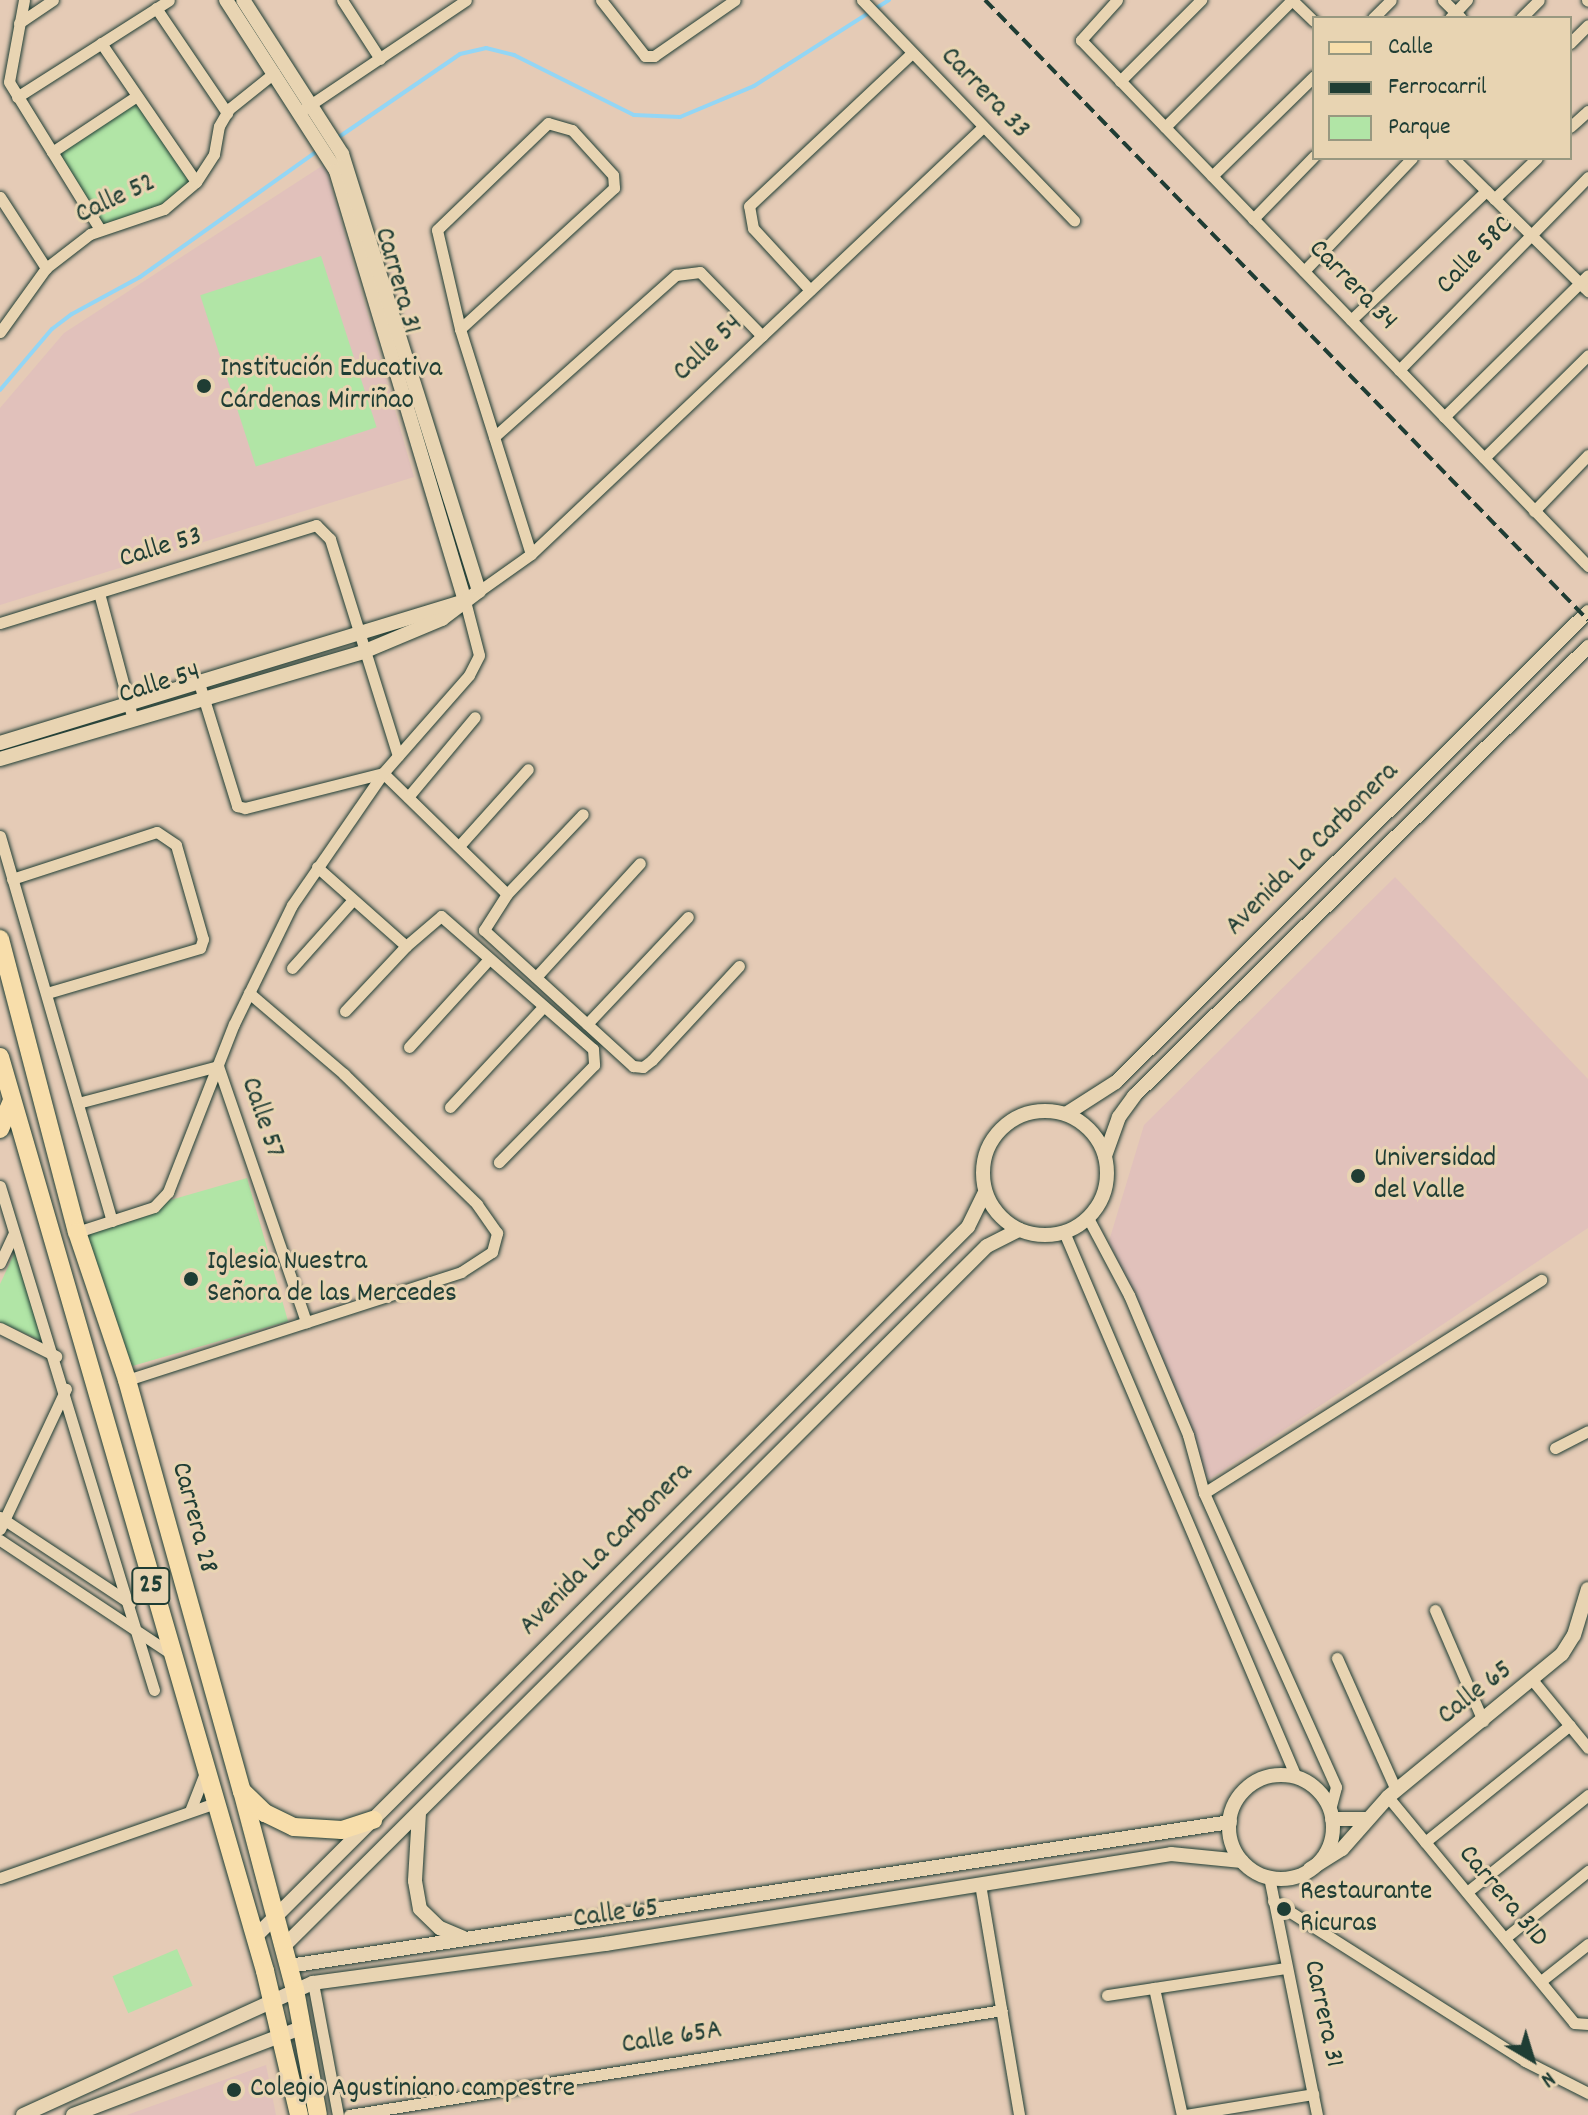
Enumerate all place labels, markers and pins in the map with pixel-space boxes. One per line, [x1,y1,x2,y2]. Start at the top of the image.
place label: Institución Educativa Cárdenas Mirriñao [220,353,442,419]
marker: Institución Educativa Cárdenas Mirriñao [195,377,213,395]
place label: Universidad del Valle [1374,1143,1496,1209]
marker: Universidad del Valle [1349,1167,1367,1185]
place label: Iglesia Nuestra Señora de las Mercedes [207,1246,457,1312]
marker: Iglesia Nuestra Señora de las Mercedes [182,1270,200,1288]
place label: Restaurante Ricuras [1300,1876,1432,1942]
marker: Restaurante Ricuras [1275,1900,1293,1918]
place label: Colegio Agustiniano campestre [250,2073,575,2107]
marker: Colegio Agustiniano campestre [225,2081,243,2099]

